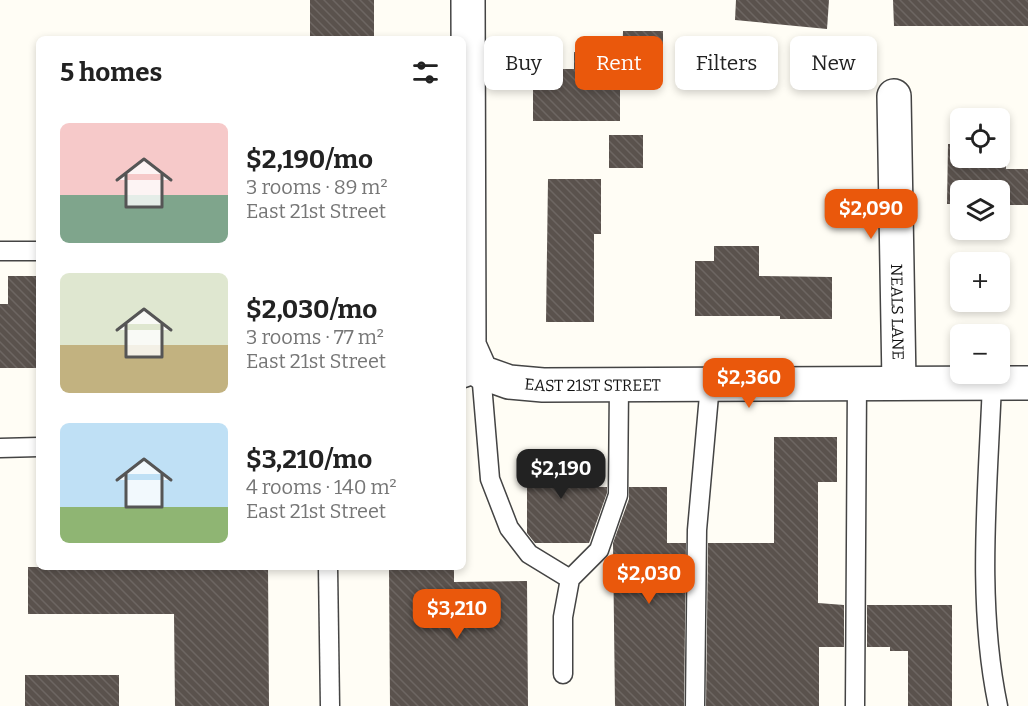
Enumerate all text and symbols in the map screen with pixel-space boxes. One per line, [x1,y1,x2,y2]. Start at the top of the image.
chip: Buy [484,36,563,90]
chip: Rent [575,36,663,90]
chip: Filters [675,36,778,90]
chip: New [790,36,877,90]
icon: filters [409,56,442,89]
text: 5 homes [60,57,162,88]
map controls [950,108,1010,384]
button: locate [950,108,1010,168]
text: $2,190/mo [246,144,373,175]
icon: home [108,147,180,219]
text: 3 rooms · 89 m² [246,175,388,199]
button: layers [950,180,1010,240]
pin: $2,090 [822,189,920,240]
text: $2,090 [839,196,903,220]
text: East 21st Street [246,199,386,223]
button: + [950,252,1010,312]
street label: NEALS LANE [887,264,908,360]
text: $2,030/mo [246,294,377,325]
icon: home [108,297,180,369]
button: − [950,324,1010,384]
text: 3 rooms · 77 m² [246,325,384,349]
text: East 21st Street [246,349,386,373]
pin: $2,360 [700,358,798,409]
text: $2,360 [717,365,781,389]
street label: EAST 21ST STREET [524,374,661,395]
text: $3,210/mo [246,444,372,475]
icon: home [108,447,180,519]
pin: $2,190 [512,449,610,500]
text: $2,190 [530,456,592,480]
text: 4 rooms · 140 m² [246,475,397,499]
text: East 21st Street [246,499,386,523]
pin: $2,030 [600,554,698,605]
text: $2,030 [617,561,681,585]
pin: $3,210 [408,589,506,640]
text: $3,210 [427,596,487,620]

